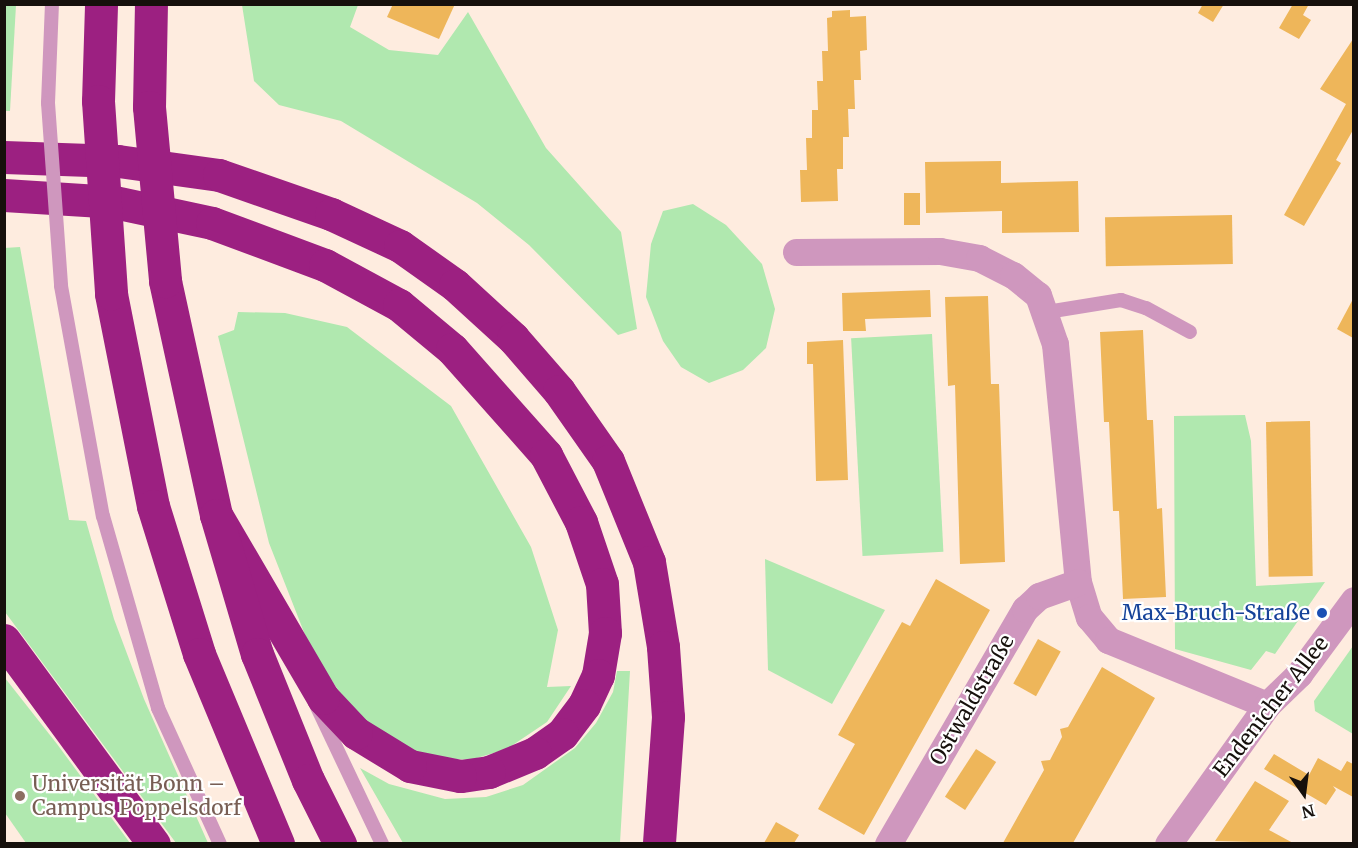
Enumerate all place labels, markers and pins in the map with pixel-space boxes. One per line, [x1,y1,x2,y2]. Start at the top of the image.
place label: Max-Bruch-Straße [1122,600,1310,626]
marker: Max-Bruch-Straße [1315,606,1329,620]
place label: Universität Bonn – Campus Poppelsdorf [32,771,241,821]
marker: Universität Bonn – Campus Poppelsdorf [13,789,27,803]

